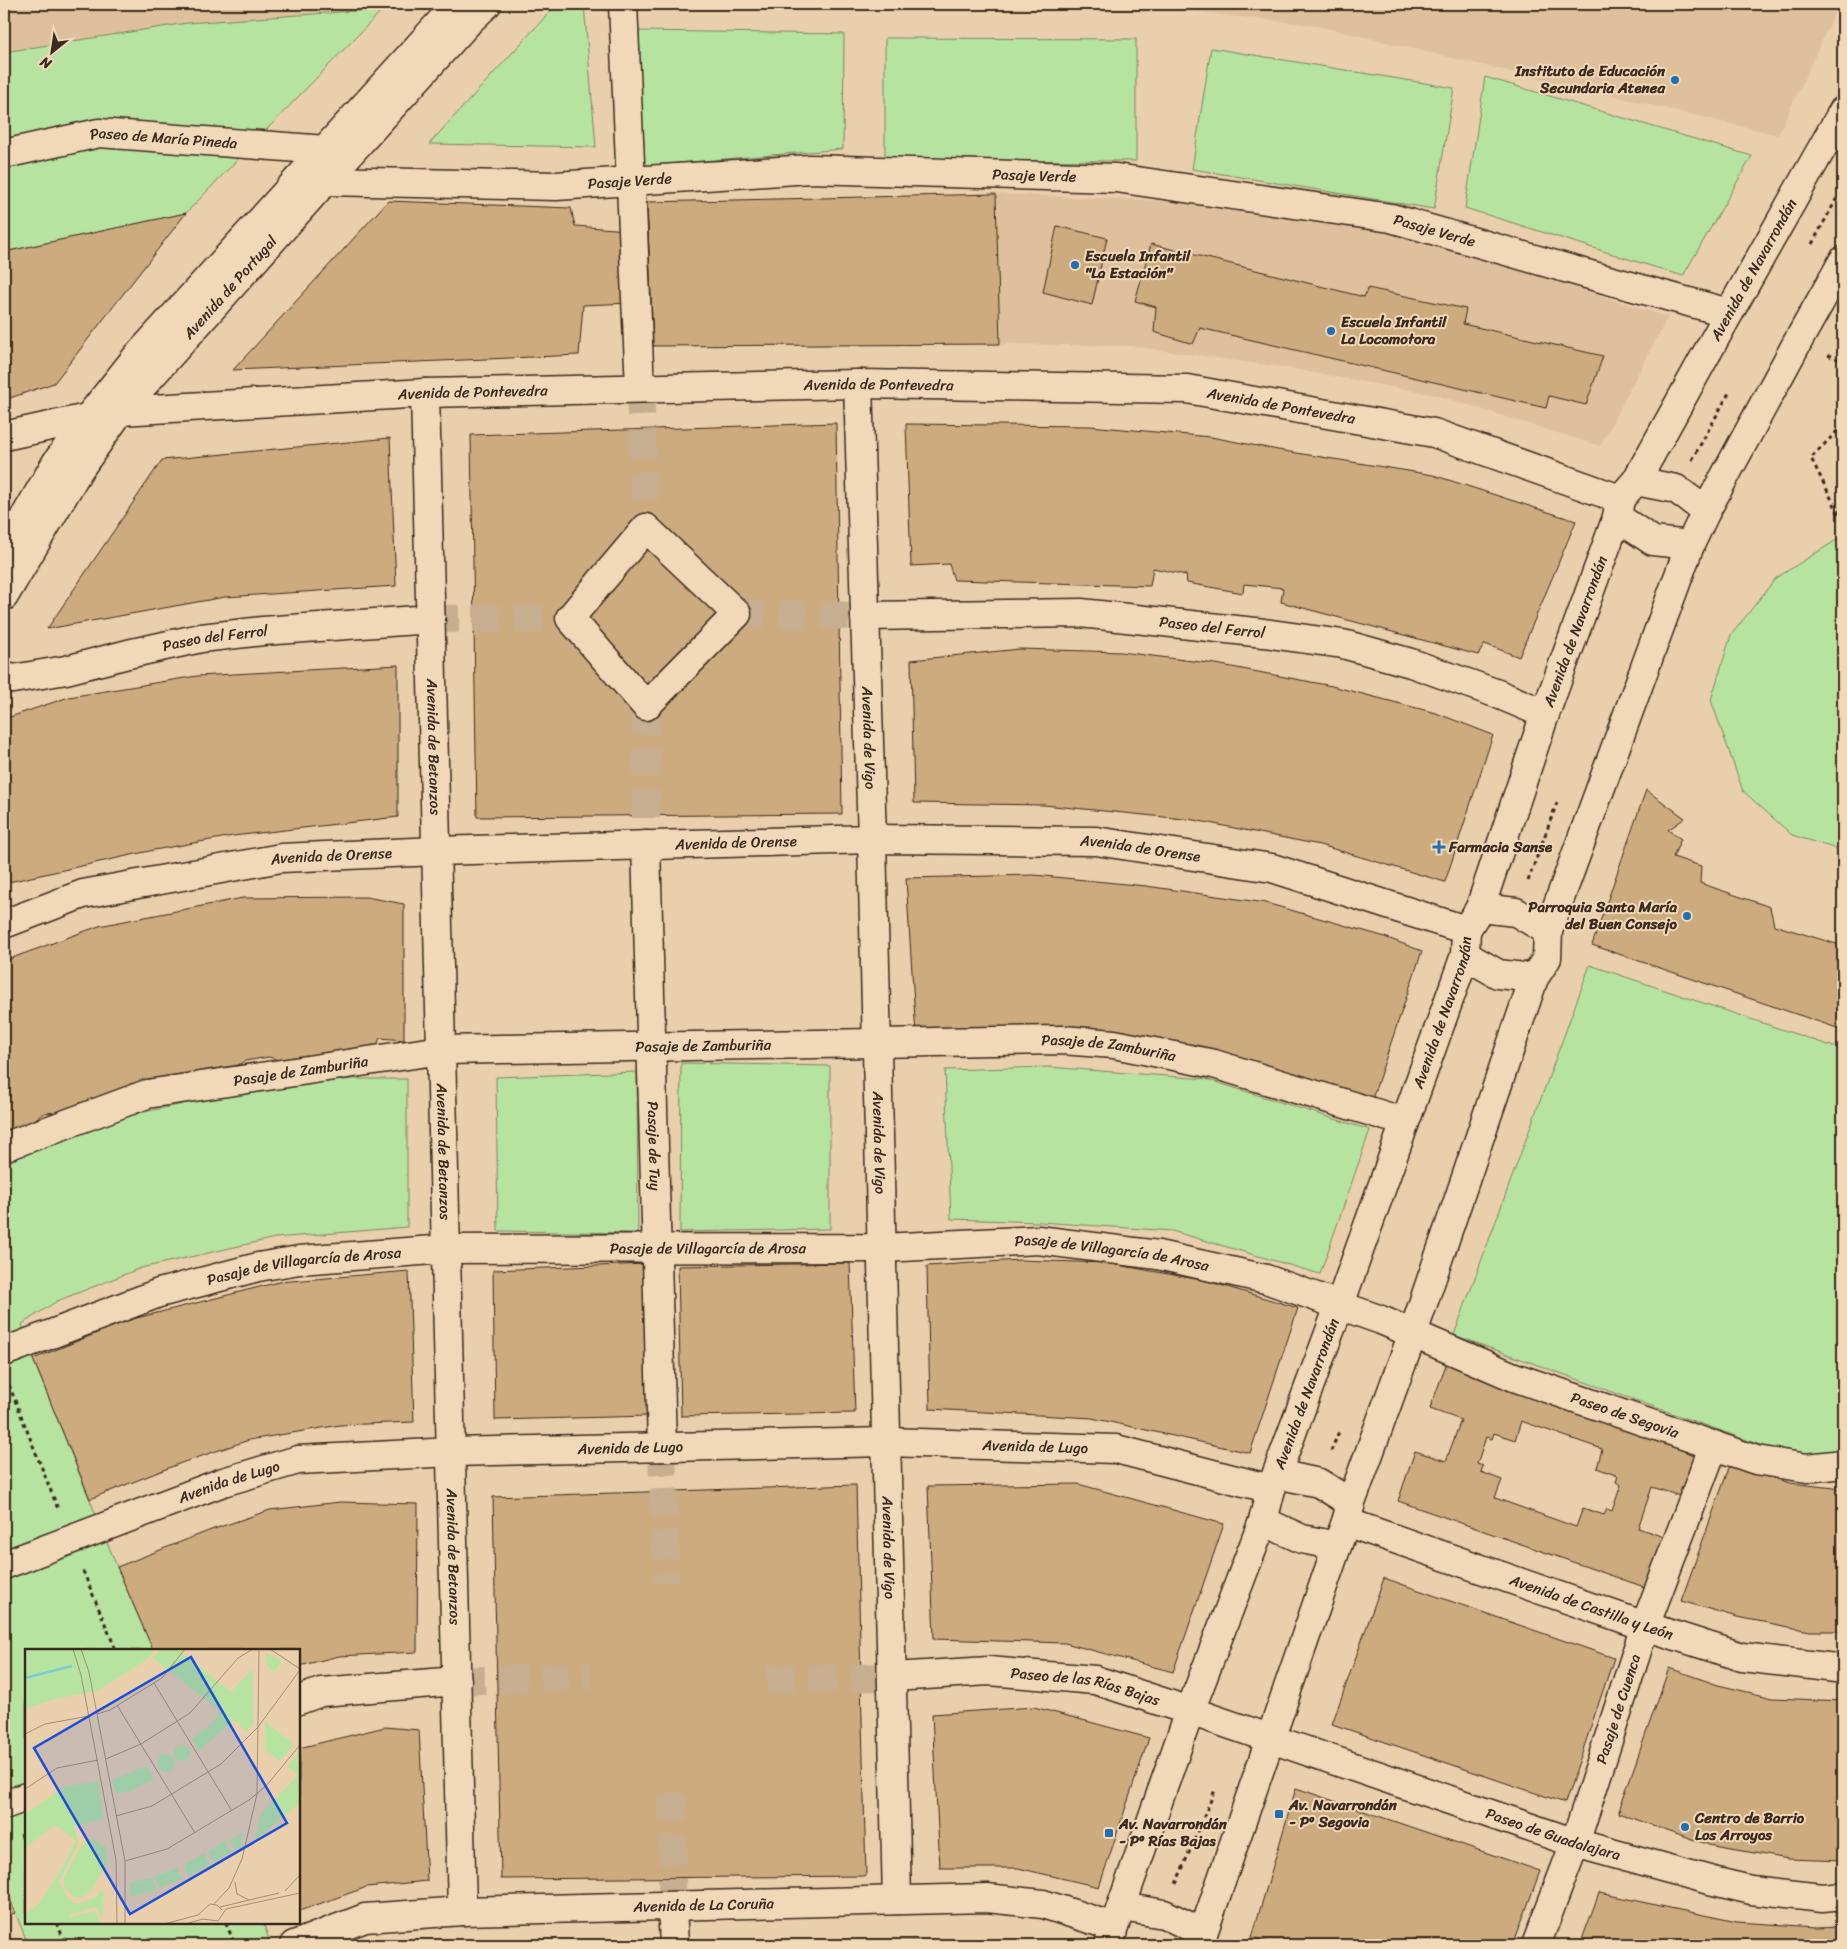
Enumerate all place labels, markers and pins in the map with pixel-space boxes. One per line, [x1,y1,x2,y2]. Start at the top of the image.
place label: Instituto de Educación Secundaria Atenea [1514,58,1666,101]
marker: Instituto de Educación Secundaria Atenea [1669,74,1681,86]
place label: Escuela Infantil "La Estación" [1085,243,1191,286]
marker: Escuela Infantil "La Estación" [1069,259,1081,271]
place label: Escuela Infantil La Locomotora [1341,309,1447,352]
marker: Escuela Infantil La Locomotora [1325,325,1337,337]
place label: Farmacia Sanse [1448,834,1553,860]
marker: Farmacia Sanse [1433,841,1445,853]
place label: Parroquia Santa María del Buen Consejo [1528,894,1678,937]
marker: Parroquia Santa María del Buen Consejo [1681,910,1693,922]
place label: Av. Navarrondán - Pº Segovia [1288,1792,1398,1835]
place label: Centro de Barrio Los Arroyos [1694,1805,1805,1848]
marker: Av. Navarrondán - Pº Segovia [1273,1808,1285,1820]
place label: Av. Navarrondán - Pº Rías Bajas [1118,1811,1228,1854]
marker: Centro de Barrio Los Arroyos [1679,1821,1691,1833]
marker: Av. Navarrondán - Pº Rías Bajas [1103,1827,1115,1839]

